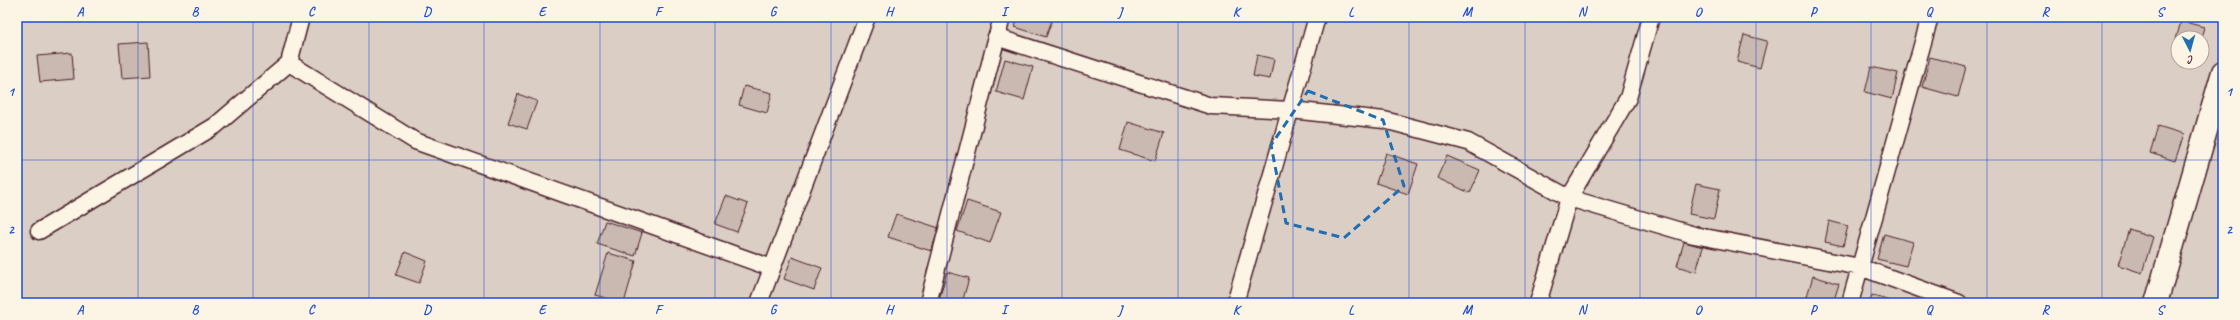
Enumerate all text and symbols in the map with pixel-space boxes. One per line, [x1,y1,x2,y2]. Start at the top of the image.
text: A [77,4,85,20]
text: B [192,4,200,20]
text: C [308,4,316,20]
text: D [423,4,432,20]
text: E [539,4,548,20]
text: F [655,4,664,20]
text: G [770,4,778,20]
text: H [885,4,895,20]
text: I [1001,4,1010,20]
text: J [1117,4,1124,20]
text: K [1233,4,1243,20]
text: L [1348,4,1355,20]
text: M [1462,4,1473,20]
text: N [1578,4,1589,20]
text: O [1695,4,1704,20]
text: P [1810,4,1819,20]
text: Q [1926,4,1934,20]
text: R [2041,4,2050,20]
text: S [2157,4,2167,20]
north arrow [2170,30,2210,70]
text: С [2186,53,2194,67]
text: 1 [8,84,16,100]
text: 1 [2226,84,2234,100]
text: 2 [8,222,15,238]
text: 2 [2226,222,2233,238]
text: A [77,302,85,318]
text: B [192,302,200,318]
text: C [308,302,316,318]
text: D [423,302,432,318]
text: E [539,302,548,318]
text: F [655,302,664,318]
text: G [770,302,778,318]
text: H [885,302,895,318]
text: I [1001,302,1010,318]
text: J [1117,302,1124,318]
text: K [1233,302,1243,318]
text: L [1348,302,1355,318]
text: M [1462,302,1473,318]
text: N [1578,302,1589,318]
text: O [1695,302,1704,318]
text: P [1810,302,1819,318]
text: Q [1926,302,1934,318]
text: R [2041,302,2050,318]
text: S [2157,302,2167,318]

